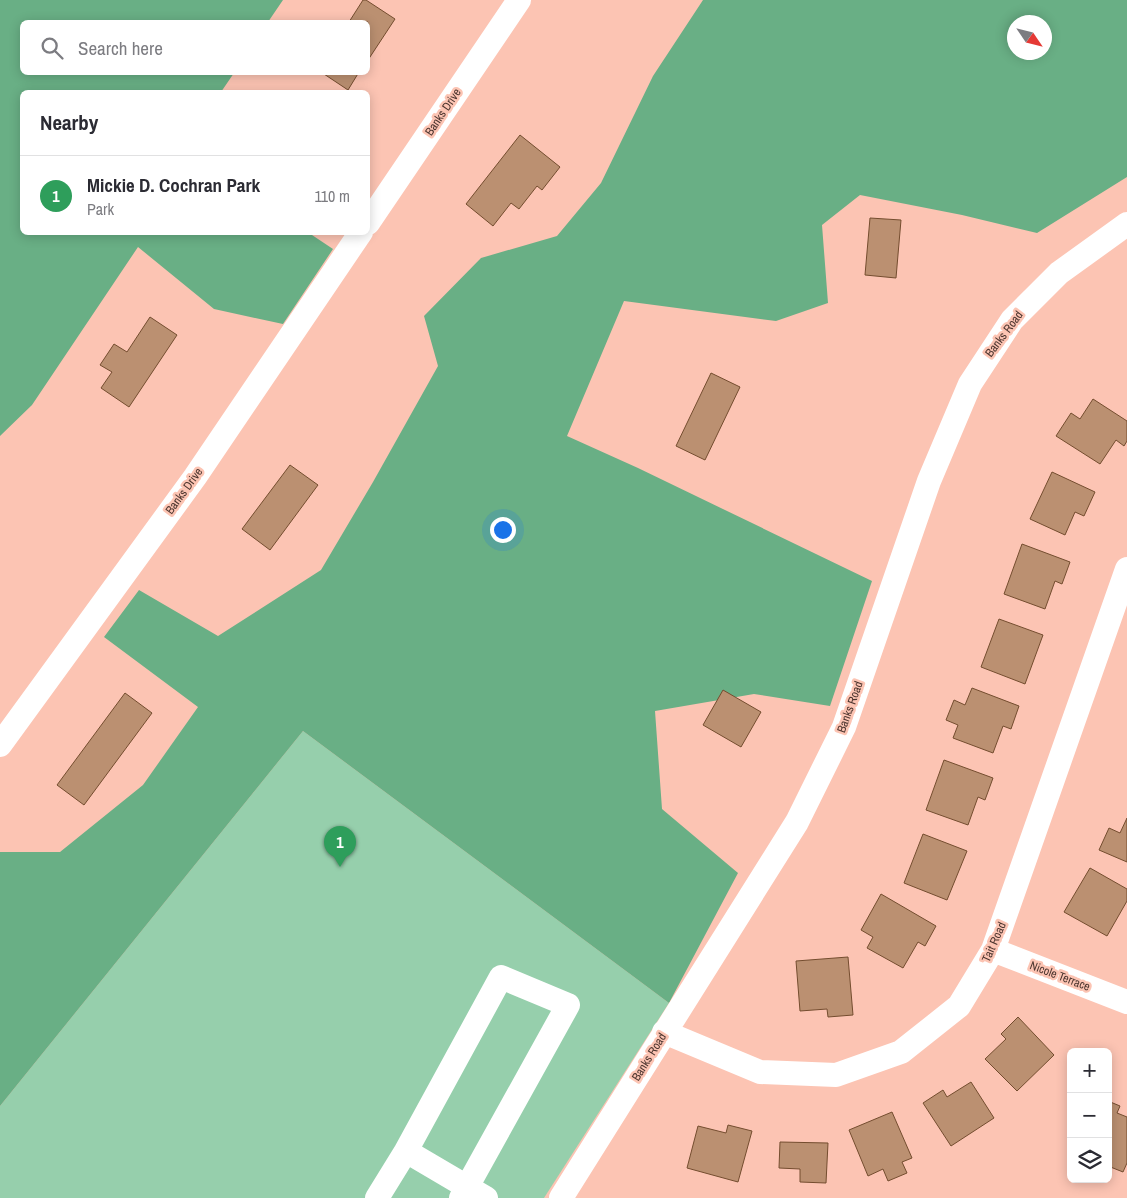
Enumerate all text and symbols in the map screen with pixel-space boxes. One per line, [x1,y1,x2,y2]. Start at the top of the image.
north arrow [1007,15,1052,60]
search box [20,20,370,75]
icon: search [38,34,66,62]
text: Search here [78,35,163,61]
street label: Banks Drive [421,85,465,139]
text: Nearby [40,108,98,137]
text: Mickie D. Cochran Park [87,172,260,198]
text: 1 [52,185,60,207]
text: 110 m [314,185,350,207]
text: Park [87,198,114,220]
street label: Banks Road [981,308,1027,360]
street label: Banks Drive [162,465,206,517]
your location [490,517,516,543]
street label: Banks Road [833,679,867,735]
pin: 1 [324,826,356,867]
street label: Tait Road [978,919,1010,965]
street label: Nicole Terrace [1028,957,1092,995]
street label: Banks Road [628,1030,670,1084]
map controls [1067,1048,1112,1183]
button: + [1067,1048,1112,1093]
button: − [1067,1093,1112,1138]
button: layers [1067,1138,1112,1183]

